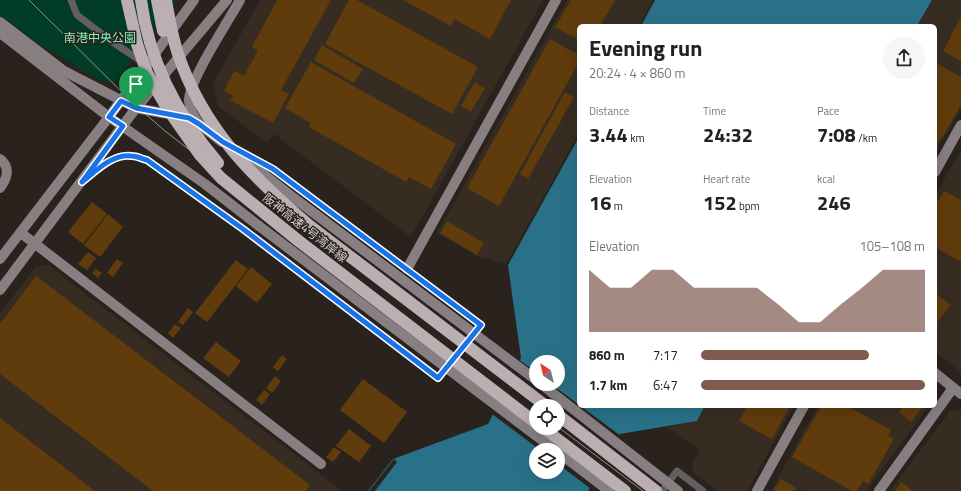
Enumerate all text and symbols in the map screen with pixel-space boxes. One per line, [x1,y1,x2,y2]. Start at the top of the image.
park label: 南港中央公園 [64,28,136,47]
text: Evening run [589,31,702,65]
button: share [883,37,925,79]
text: 20:24 · 4 × 860 m [589,63,685,83]
pin [119,67,153,108]
icon: arrive [125,73,147,95]
text: Distance [589,103,629,119]
text: Time [703,103,726,119]
text: Pace [817,103,839,119]
text: 3.44 [589,119,628,150]
text: 24:32 [703,119,753,150]
text: 7:08 [817,119,856,150]
text: km [628,130,645,146]
text: /km [856,130,877,146]
text: Elevation [589,171,632,187]
text: Heart rate [703,171,750,187]
text: kcal [817,171,835,187]
text: 16 [589,187,611,218]
text: 152 [703,187,737,218]
text: 246 [817,187,851,218]
street label: 阪神高速4号湾岸線 [259,188,352,267]
text: m [611,198,623,214]
text: bpm [737,198,760,214]
text: Elevation [589,236,640,256]
text: 105–108 m [859,236,925,256]
text: 860 m [589,345,625,365]
text: 7:17 [653,345,678,365]
north arrow [529,355,565,391]
map controls [529,355,565,479]
text: 1.7 km [589,375,627,395]
text: 6:47 [653,375,678,395]
button: locate [529,399,565,435]
button: layers [529,443,565,479]

